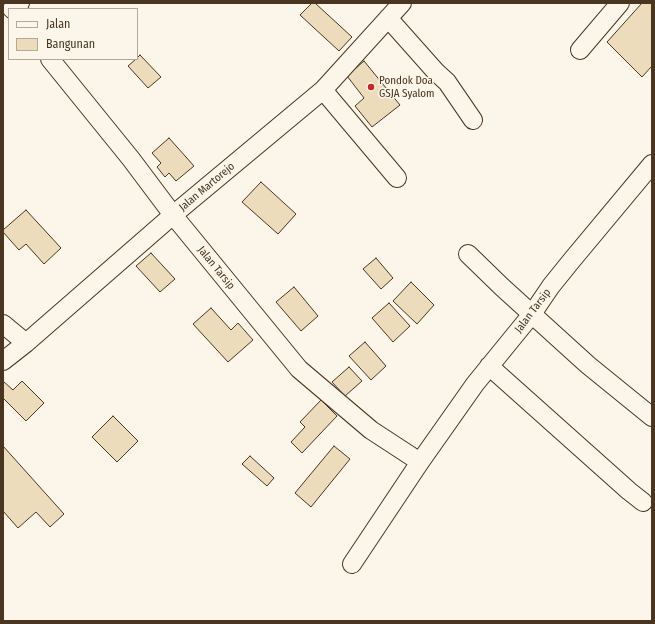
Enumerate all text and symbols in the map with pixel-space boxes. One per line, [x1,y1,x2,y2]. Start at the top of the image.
legend [8,8,138,60]
text: Jalan [46,17,70,31]
text: Bangunan [46,37,95,51]
place label: Pondok Doa GSJA Syalom [379,74,435,100]
marker: Pondok Doa GSJA Syalom [366,82,376,92]
street label: Jalan Martorejo [176,160,238,214]
street label: Jalan Tarsip [195,244,237,292]
street label: Jalan Tarsip [512,286,554,336]

